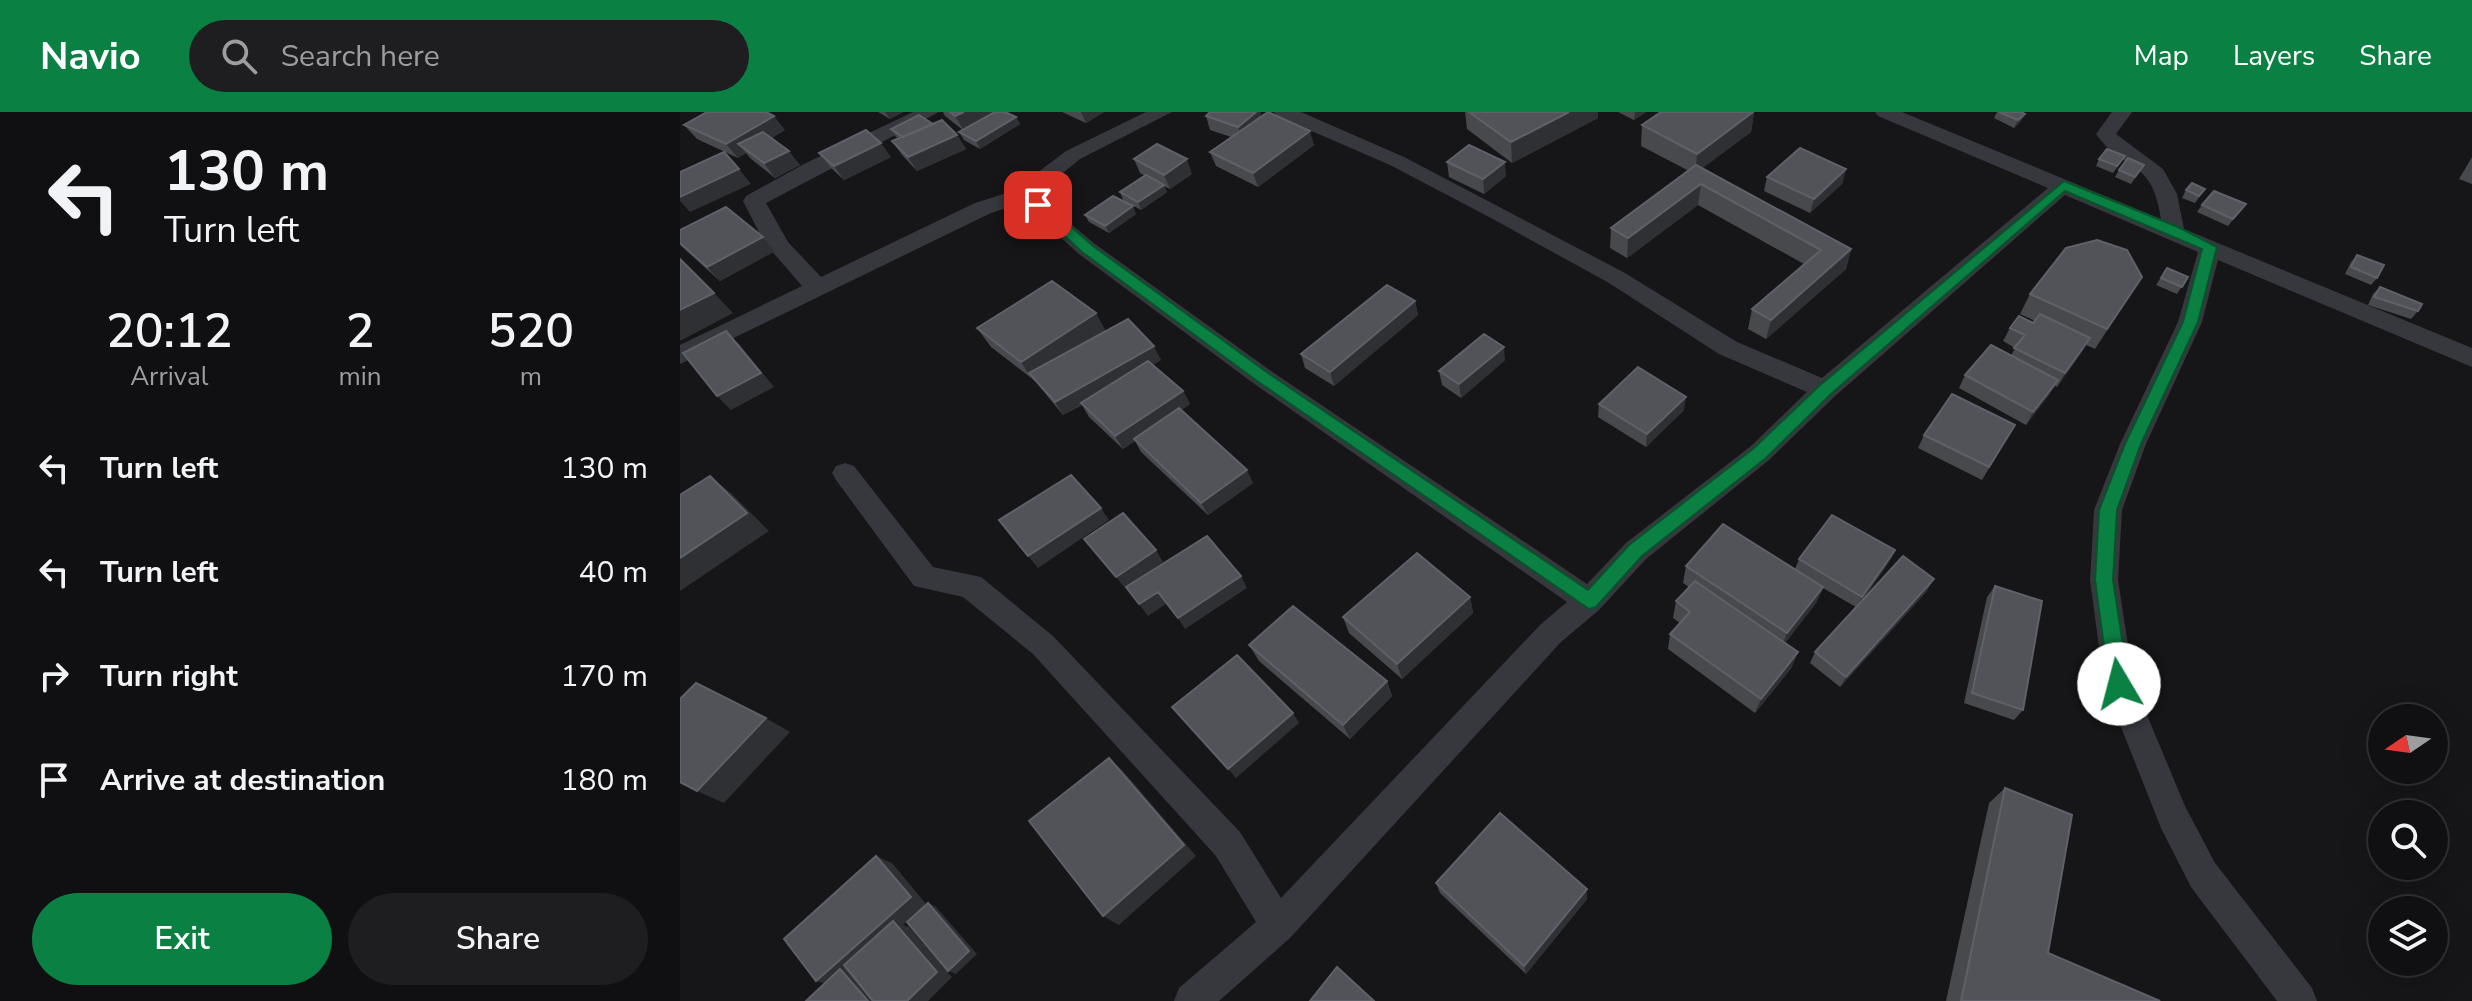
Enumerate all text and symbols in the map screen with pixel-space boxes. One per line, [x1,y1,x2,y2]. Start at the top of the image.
search box [189,20,749,92]
text: Navio [40,31,141,82]
icon: search [217,34,261,78]
text: Search here [281,36,440,77]
text: Map [2134,37,2189,75]
text: Layers [2233,37,2315,75]
text: Share [2359,37,2432,75]
text: 130 m [164,133,329,210]
icon: left [32,144,136,248]
pin [1004,171,1072,239]
icon: arrive [1016,183,1060,227]
text: Turn left [164,206,299,255]
text: 20:12 [106,298,233,364]
text: 2 [346,298,374,364]
text: 520 [488,298,574,364]
text: Arrival [130,359,208,394]
text: min [339,359,382,394]
text: m [520,359,542,394]
icon: left [32,446,76,490]
text: Turn left [100,448,218,489]
text: 130 m [561,448,648,489]
icon: left [32,550,76,594]
text: Turn left [100,552,218,593]
text: 40 m [579,552,648,593]
position arrow [2077,642,2161,726]
icon: right [32,654,76,698]
text: Turn right [100,656,238,697]
text: 170 m [561,656,648,697]
north arrow [2368,704,2448,784]
map controls [2368,704,2448,976]
icon: arrive [32,758,76,802]
text: Arrive at destination [100,760,385,801]
text: 180 m [561,760,648,801]
button: search [2368,800,2448,880]
button: Exit [32,893,332,985]
button: Share [348,893,648,985]
button: layers [2368,896,2448,976]

